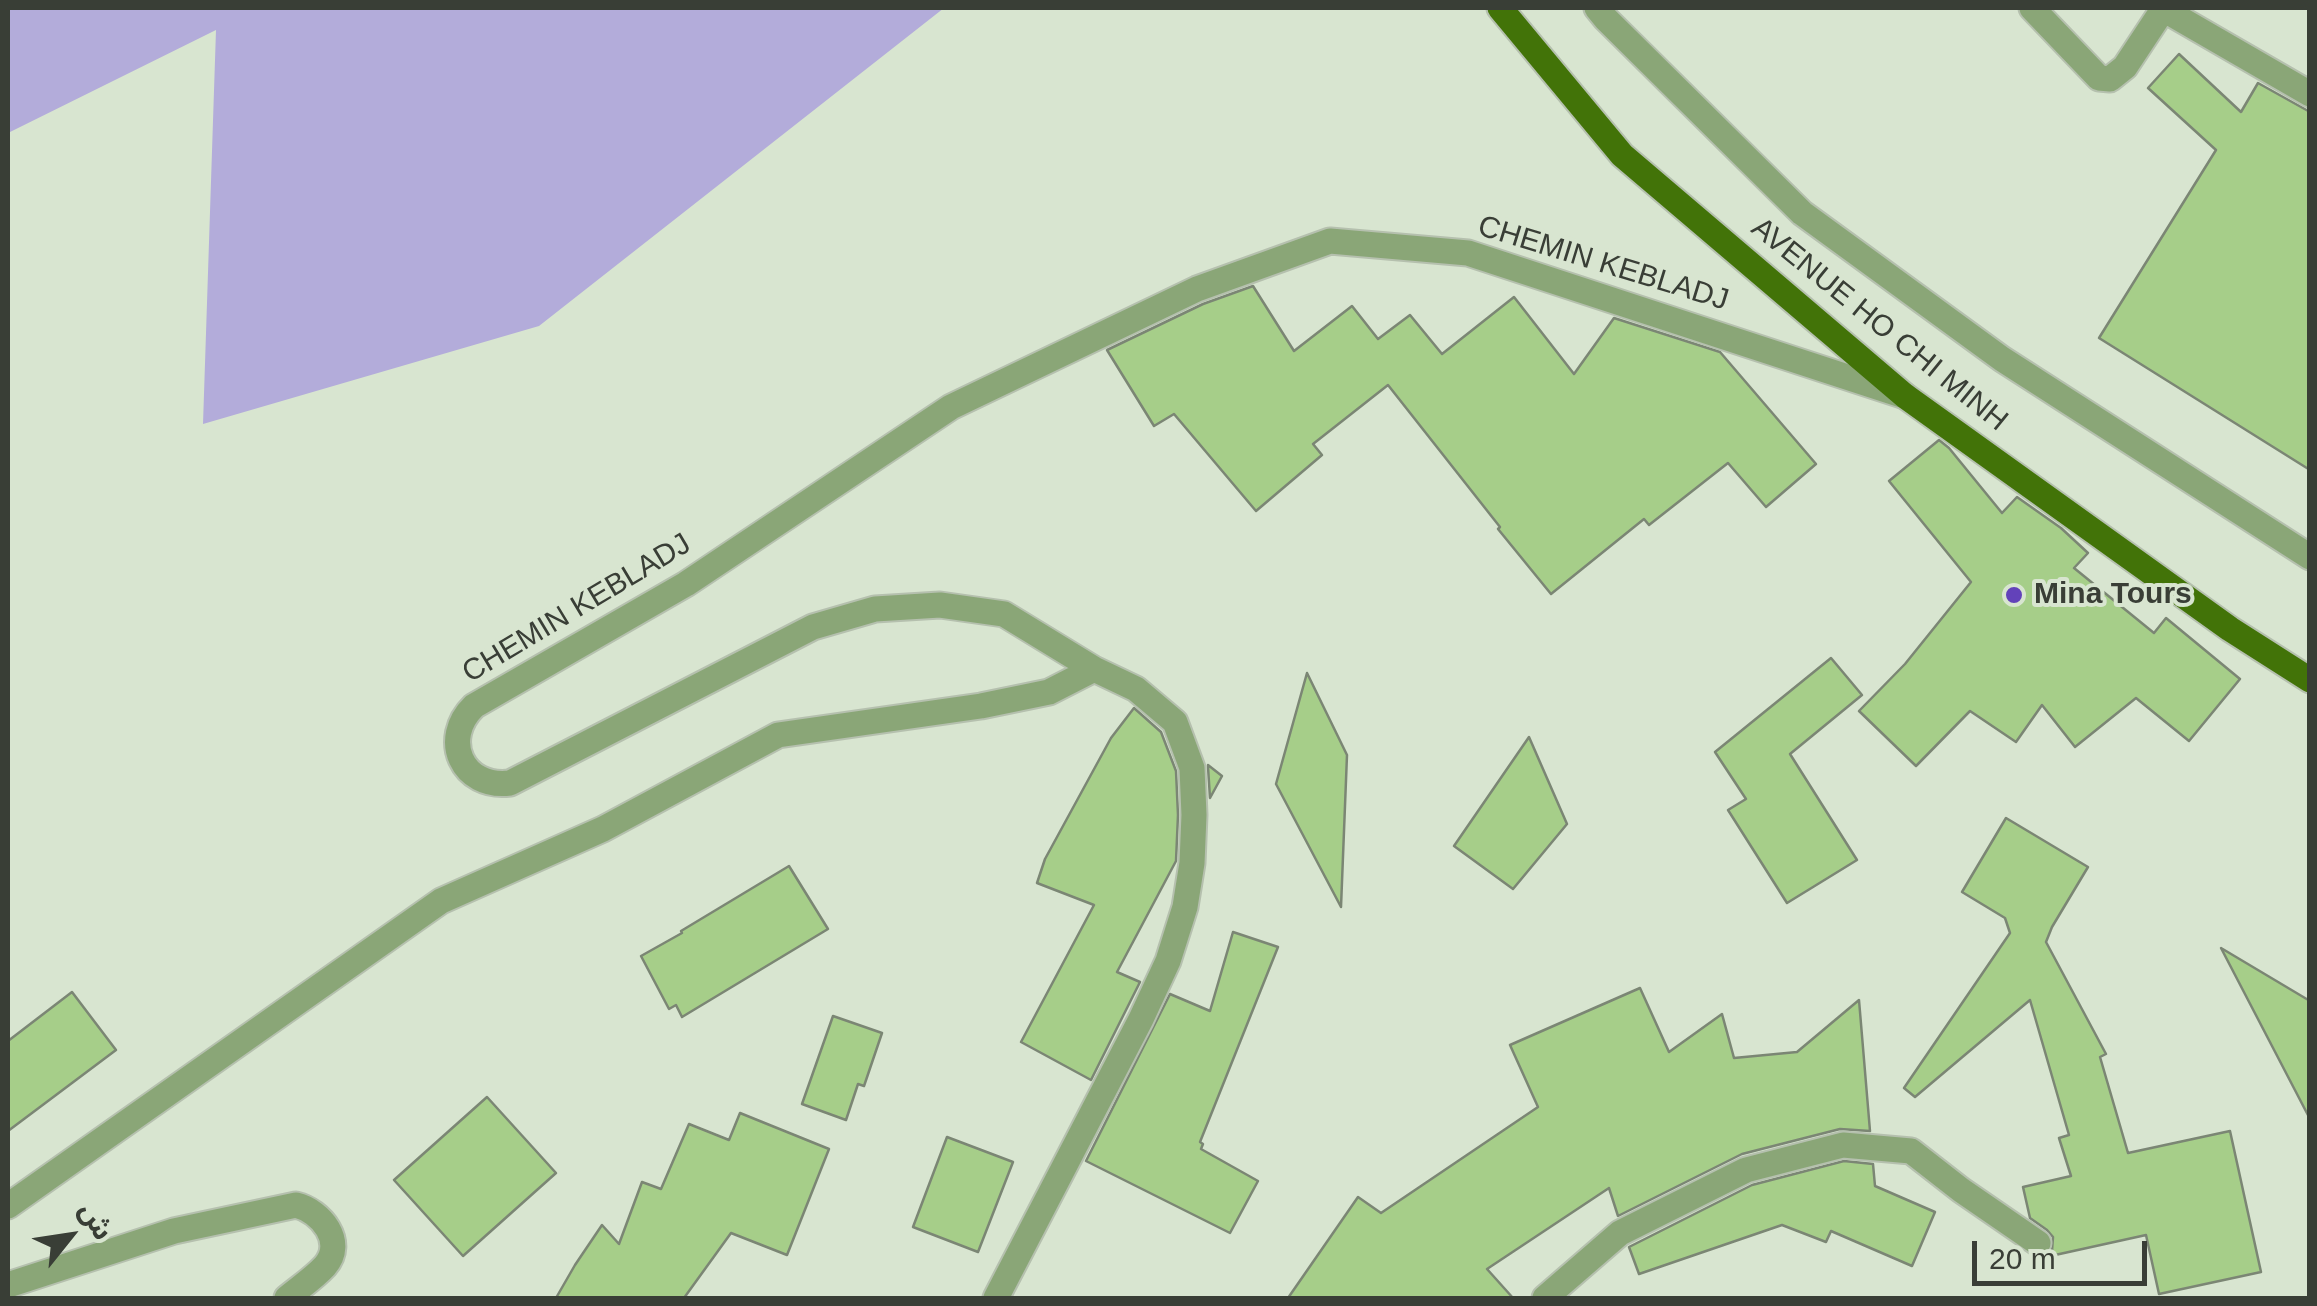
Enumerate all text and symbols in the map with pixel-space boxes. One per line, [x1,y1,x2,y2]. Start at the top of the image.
street label: CHEMIN KEBLADJ [1473,209,1733,319]
street label: AVENUE HO CHI MINH [1744,210,2014,440]
street label: CHEMIN KEBLADJ [456,527,698,691]
place label: Mina Tours [2034,577,2192,613]
marker: Mina Tours [2003,584,2025,606]
north arrow [20,1186,120,1286]
text: ش [73,1196,119,1245]
scale bar [1977,1221,2152,1283]
text: 20 m [1989,1242,2056,1275]

